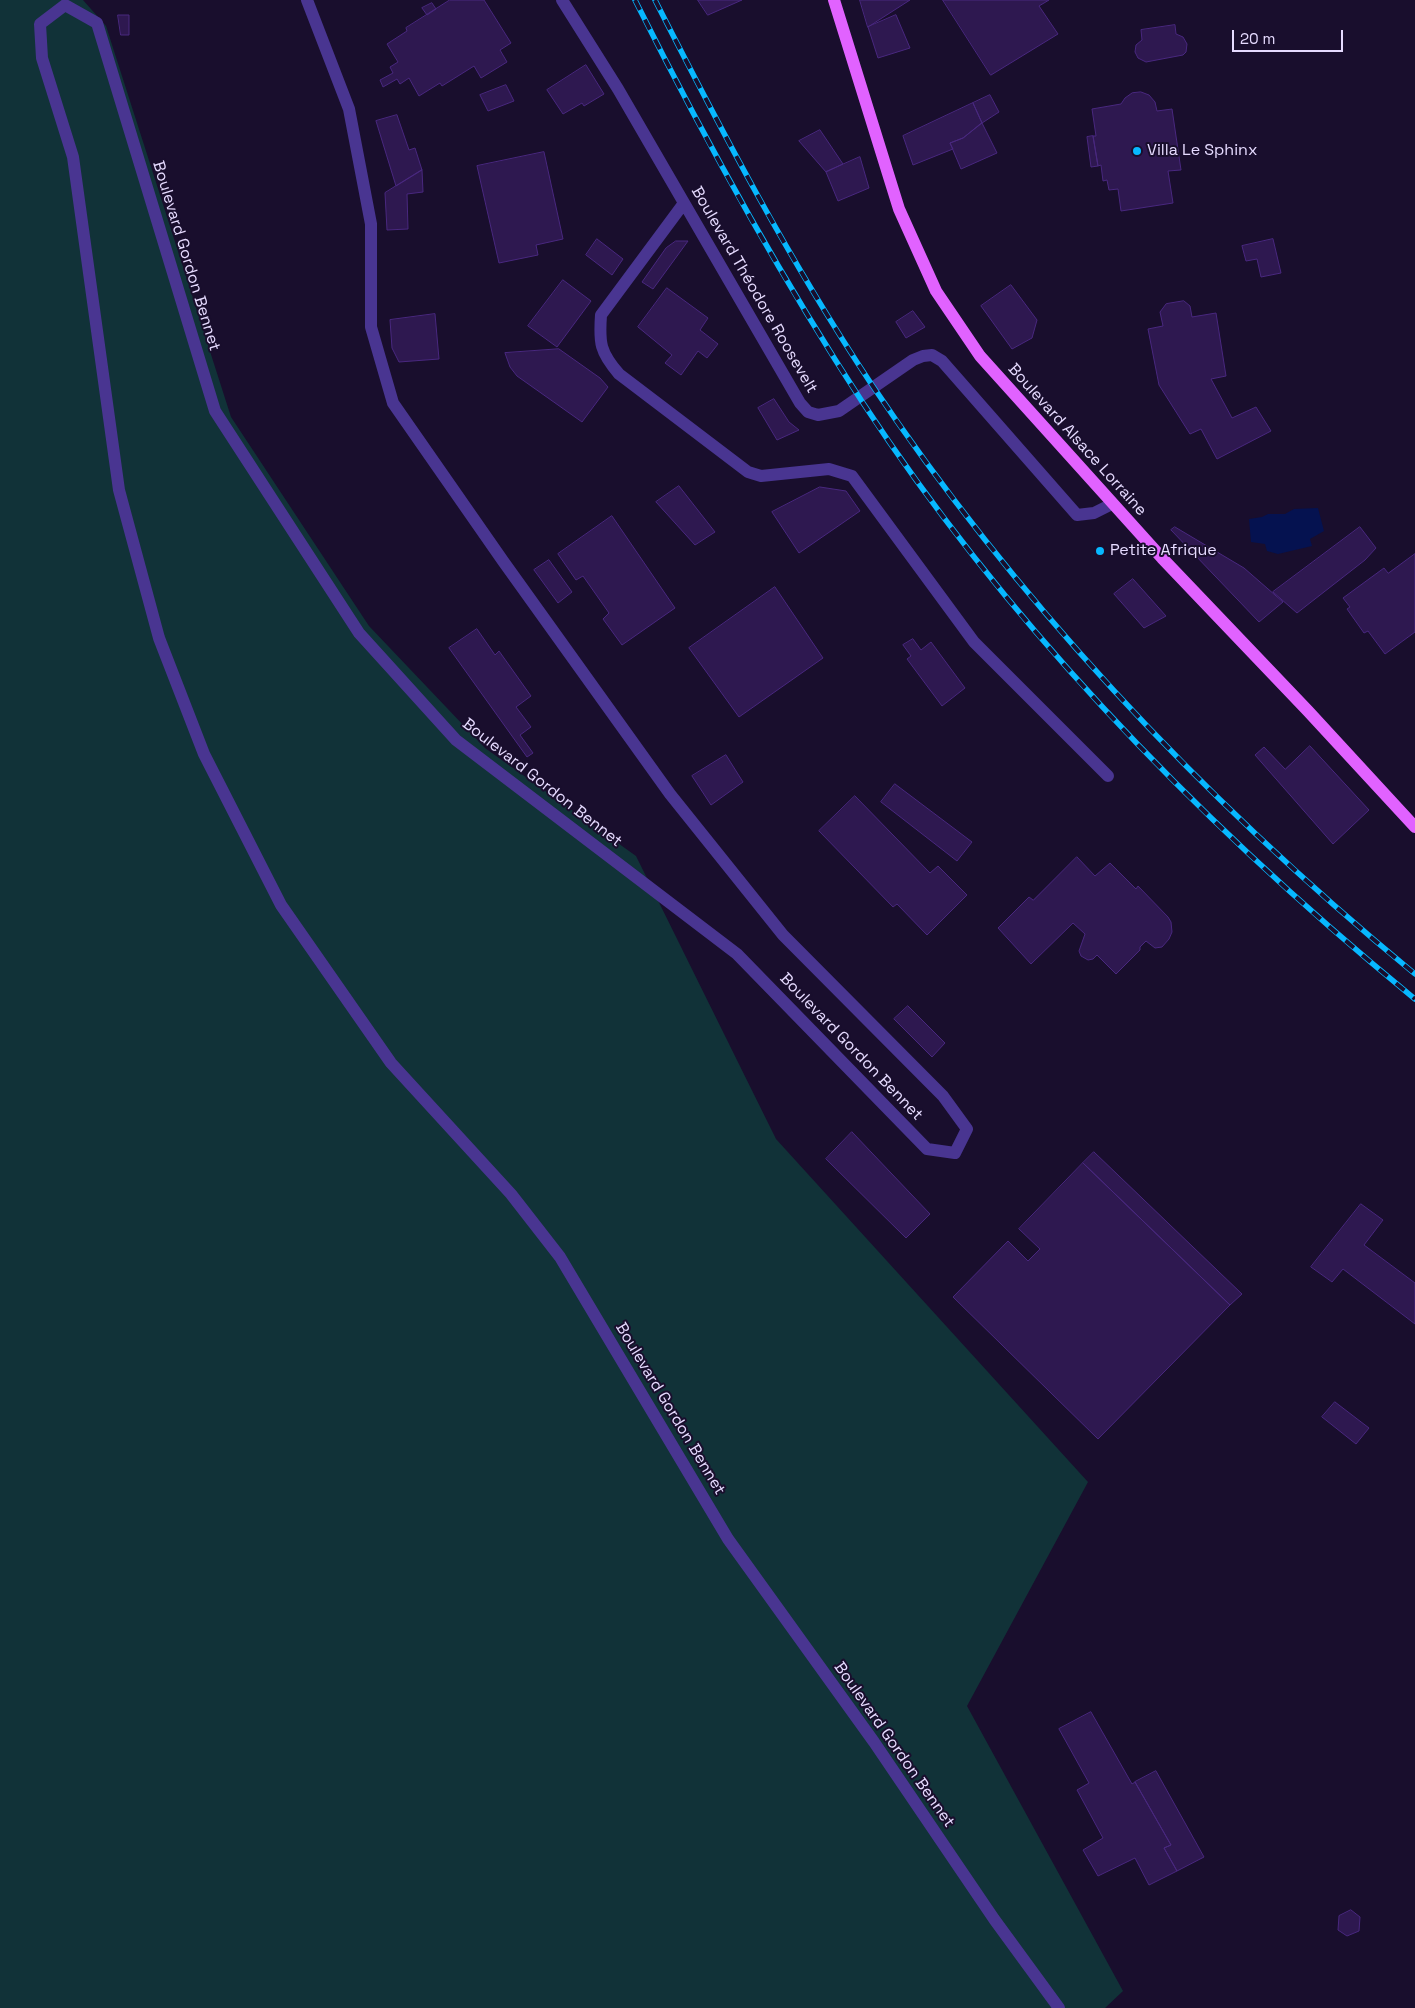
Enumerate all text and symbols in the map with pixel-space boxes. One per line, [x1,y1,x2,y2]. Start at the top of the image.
scale bar [1235,20,1346,52]
text: 20 m [1240,29,1275,48]
place label: Villa Le Sphinx [1147,141,1257,161]
marker: Villa Le Sphinx [1131,145,1143,157]
street label: Boulevard Gordon Bennet [148,159,224,353]
street label: Boulevard Théodore Roosevelt [687,183,821,397]
street label: Boulevard Alsace Lorraine [1004,360,1150,520]
place label: Petite Afrique [1110,541,1217,561]
marker: Petite Afrique [1094,545,1106,557]
street label: Boulevard Gordon Bennet [458,715,626,851]
street label: Boulevard Gordon Bennet [775,969,927,1125]
street label: Boulevard Gordon Bennet [611,1319,729,1499]
street label: Boulevard Gordon Bennet [829,1659,959,1831]

